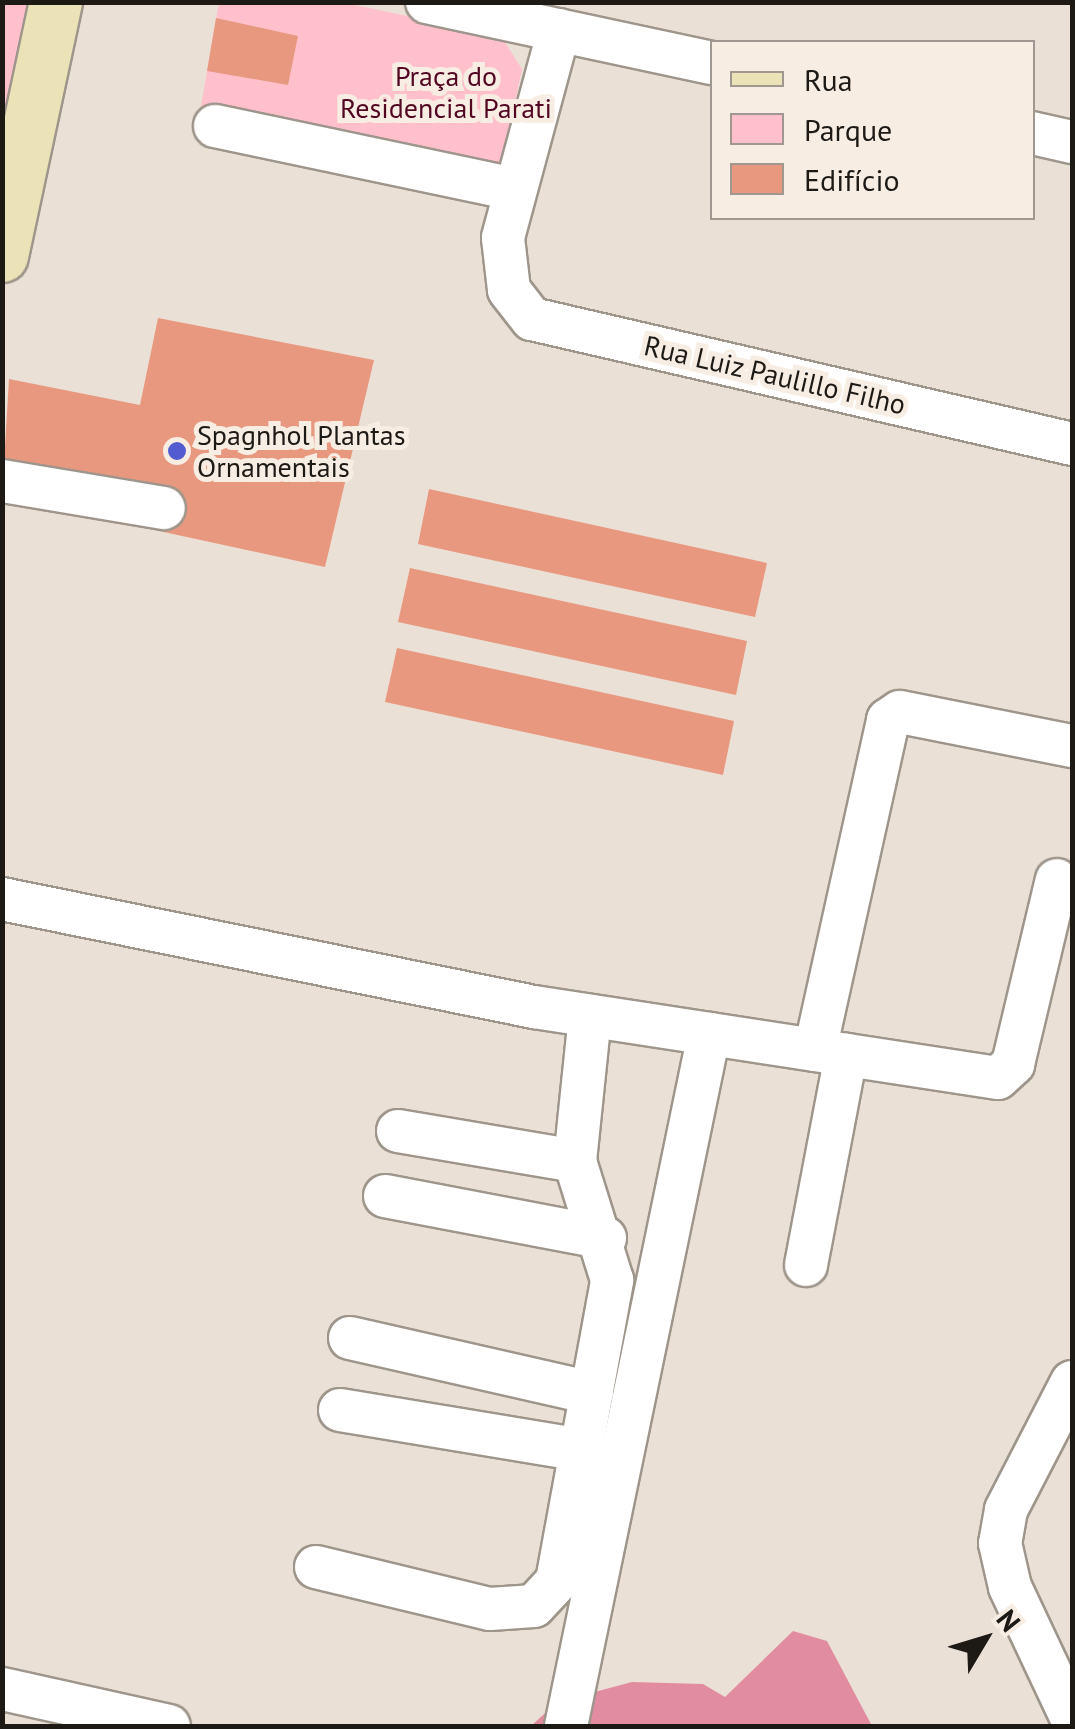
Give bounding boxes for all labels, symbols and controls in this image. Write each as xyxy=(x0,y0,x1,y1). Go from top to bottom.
legend xyxy=(710,40,1035,220)
park label: Praça do Residencial Parati xyxy=(340,59,552,125)
text: Rua xyxy=(804,60,853,99)
text: Parque xyxy=(804,110,892,149)
text: Edifício xyxy=(804,160,900,199)
street label: Rua Luiz Paulillo Filho xyxy=(641,328,909,422)
place label: Spagnhol Plantas Ornamentais xyxy=(197,418,405,484)
marker: Spagnhol Plantas Ornamentais xyxy=(166,440,188,462)
north arrow xyxy=(935,1589,1035,1689)
text: N xyxy=(989,1602,1029,1639)

